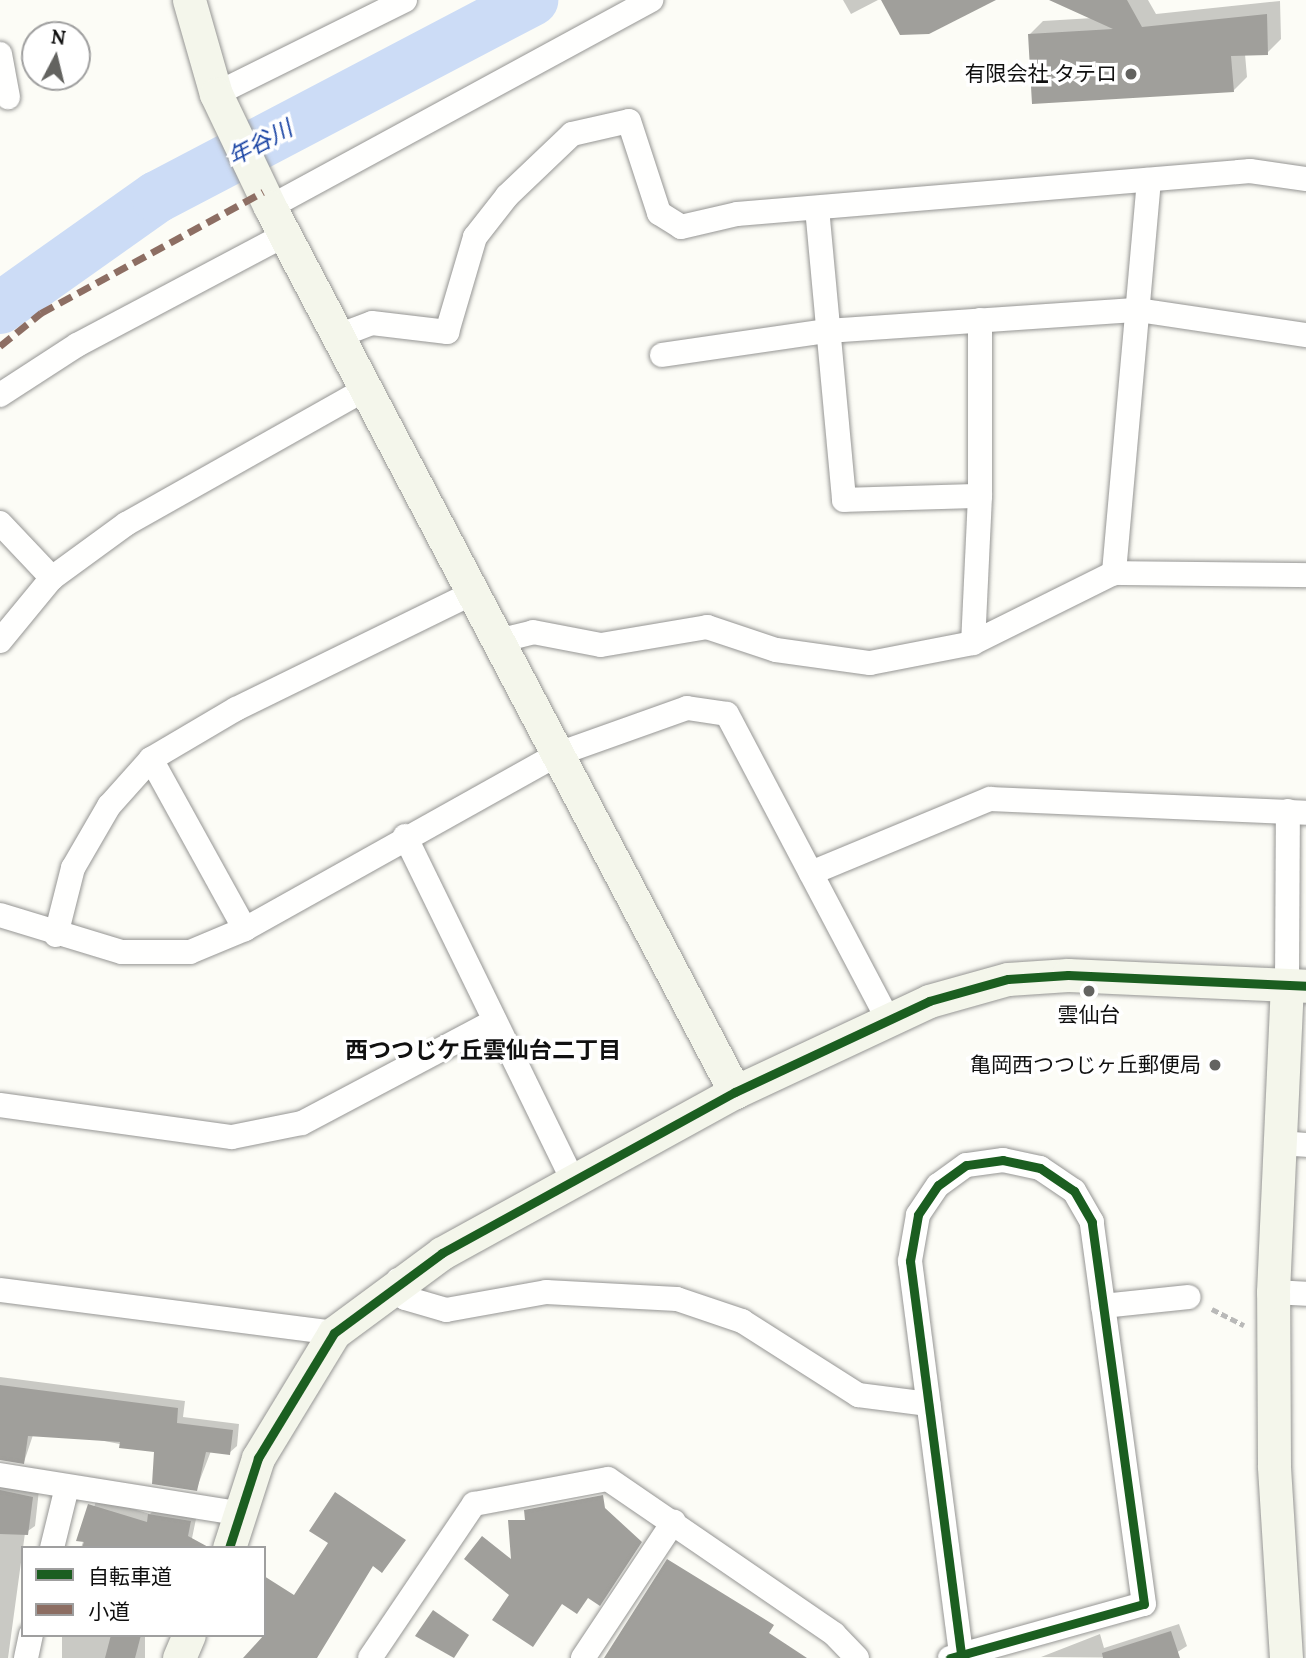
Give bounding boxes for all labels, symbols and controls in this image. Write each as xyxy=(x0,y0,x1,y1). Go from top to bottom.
north arrow xyxy=(21,21,91,91)
text: N xyxy=(50,24,67,50)
place label: 有限会社 タテロ xyxy=(964,61,1117,87)
marker: 有限会社 タテロ xyxy=(1123,66,1139,82)
water label: 年谷川 xyxy=(223,115,297,171)
marker: 雲仙台 xyxy=(1081,983,1097,999)
place label: 雲仙台 xyxy=(1058,1002,1120,1028)
district label: 西つつじケ丘雲仙台二丁目 xyxy=(345,1036,621,1064)
place label: 亀岡西つつじヶ丘郵便局 xyxy=(970,1052,1201,1078)
marker: 亀岡西つつじヶ丘郵便局 xyxy=(1207,1057,1223,1073)
legend xyxy=(21,1546,266,1637)
text: 自転車道 xyxy=(88,1563,172,1590)
text: 小道 xyxy=(88,1598,130,1625)

